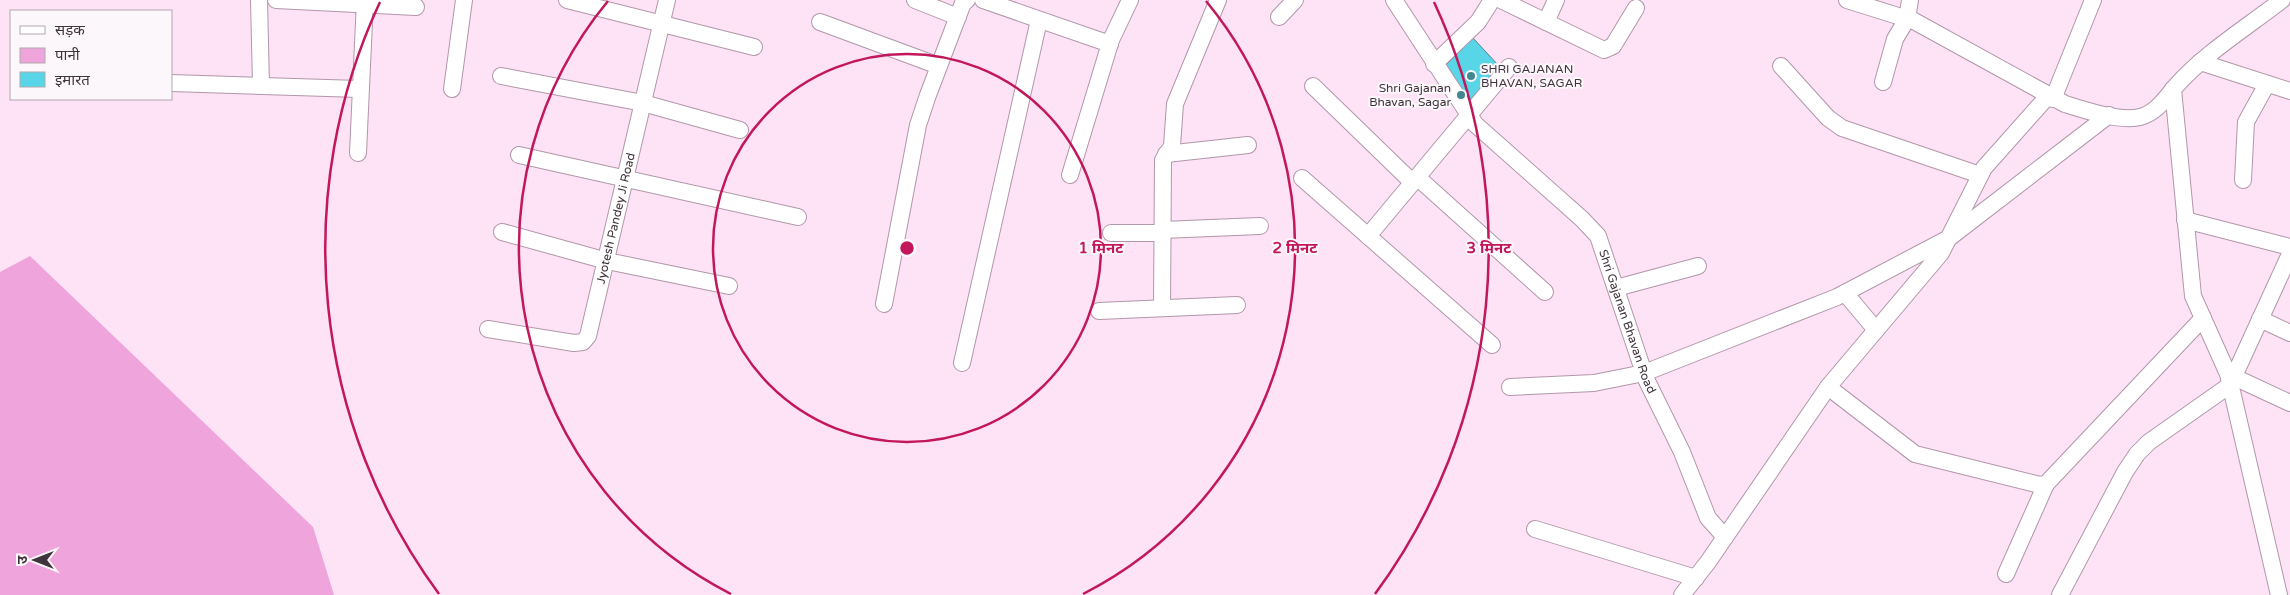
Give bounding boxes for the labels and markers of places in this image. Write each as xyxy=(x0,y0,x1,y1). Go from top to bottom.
place label: SHRI GAJANAN BHAVAN, SAGAR xyxy=(1481,62,1582,90)
marker: SHRI GAJANAN BHAVAN, SAGAR xyxy=(1465,70,1477,82)
place label: Shri Gajanan Bhavan, Sagar xyxy=(1369,81,1451,109)
marker: Shri Gajanan Bhavan, Sagar xyxy=(1455,89,1467,101)
centre of rings xyxy=(898,239,916,257)

